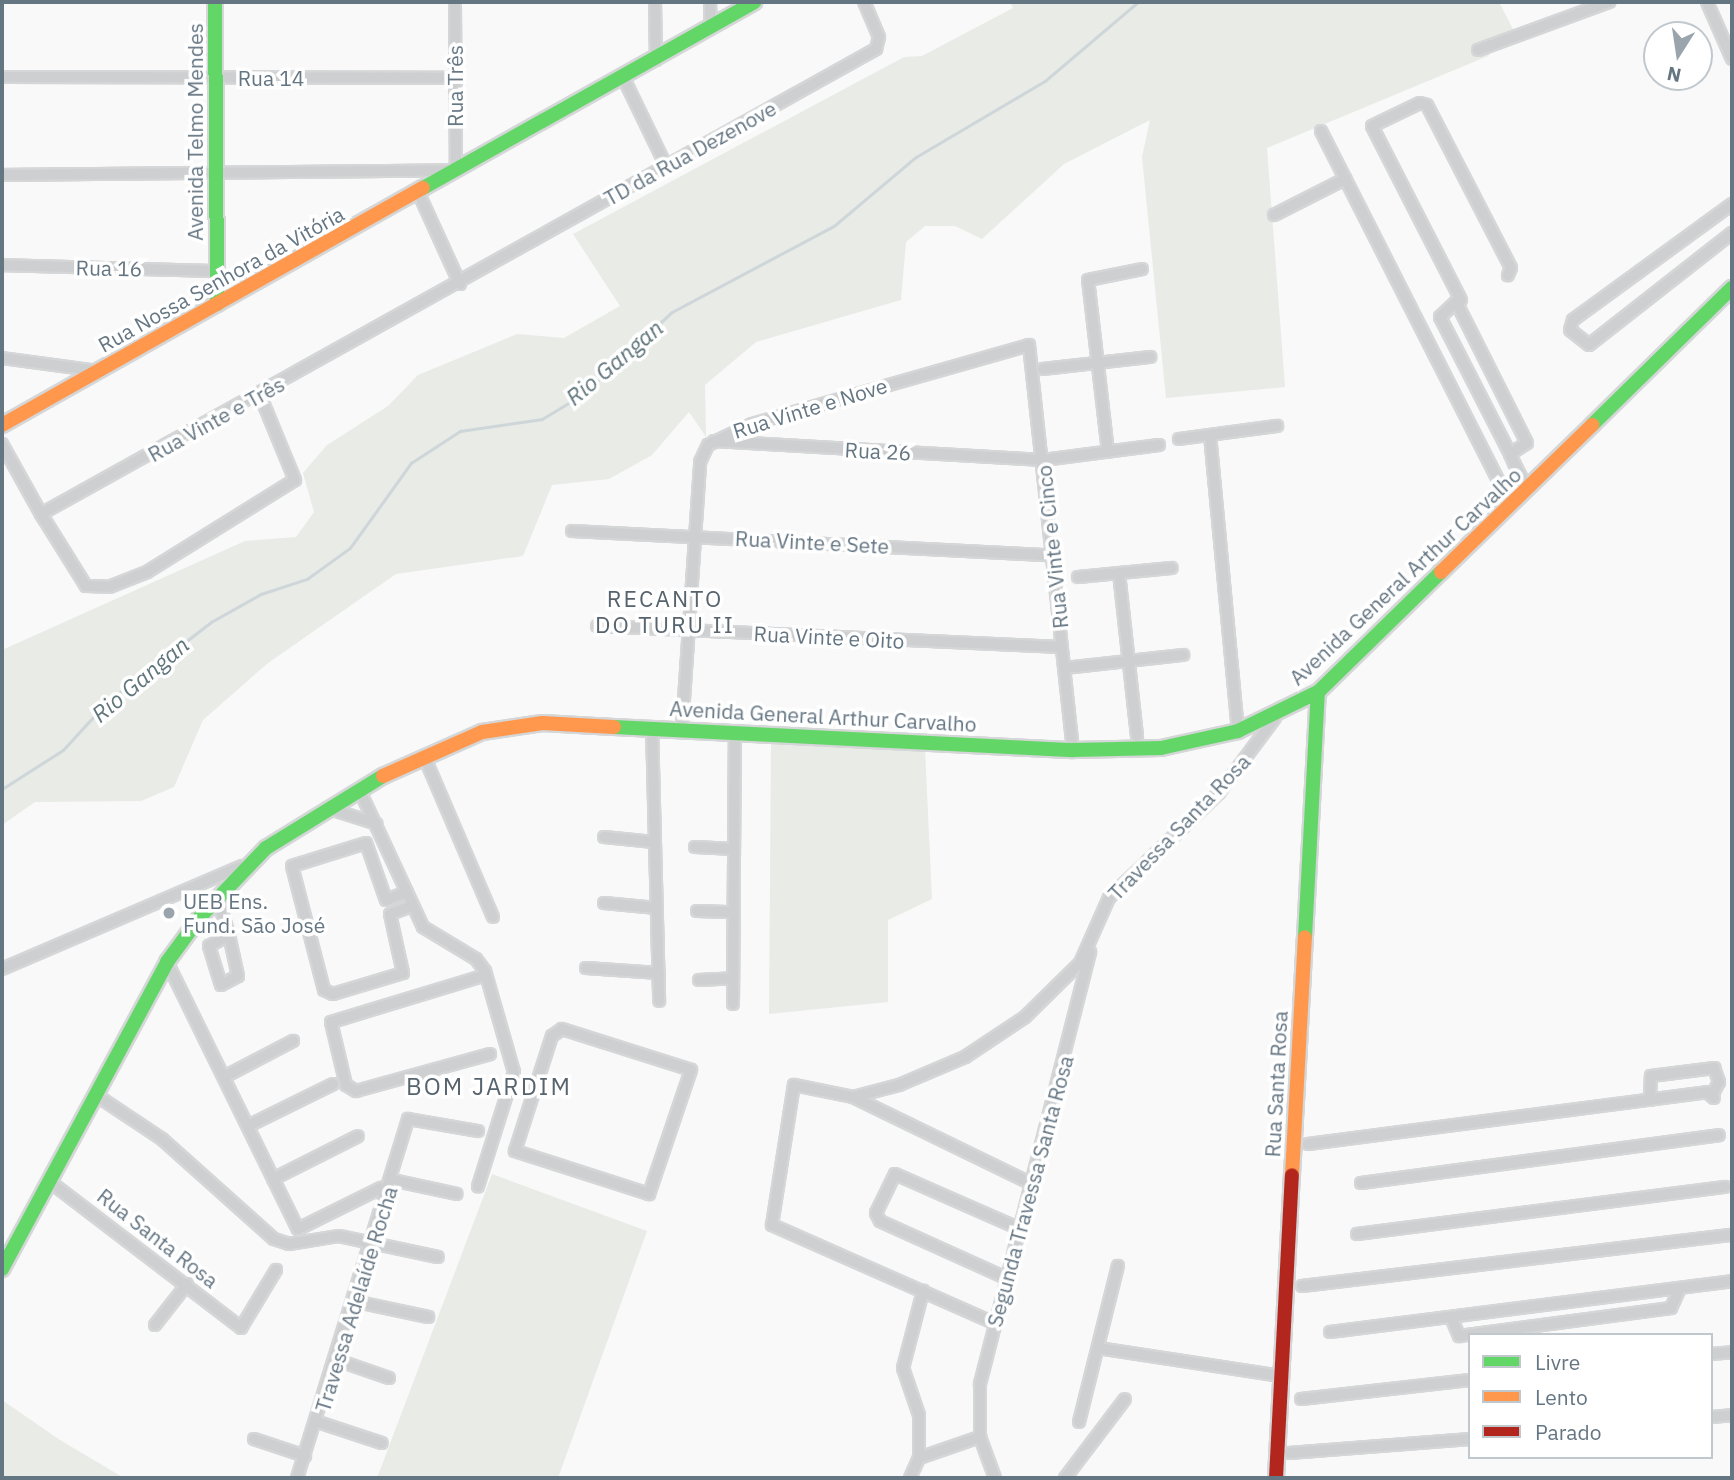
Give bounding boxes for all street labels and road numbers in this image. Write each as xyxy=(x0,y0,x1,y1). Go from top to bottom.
street label: Avenida Telmo Mendes xyxy=(182,23,208,241)
street label: Rua Três xyxy=(442,45,468,127)
street label: Rua 14 xyxy=(238,65,304,91)
street label: TD da Rua Dezenove xyxy=(600,95,780,211)
street label: Rua Nossa Senhora da Vitória xyxy=(94,201,348,357)
street label: Rua 16 xyxy=(75,255,143,281)
street label: Rua Vinte e Três xyxy=(143,371,289,467)
street label: Rua Vinte e Nove xyxy=(730,373,890,443)
street label: Rua 26 xyxy=(844,437,912,465)
street label: Avenida General Arthur Carvalho xyxy=(1284,462,1526,690)
street label: Rua Vinte e Cinco xyxy=(1031,464,1073,630)
street label: Rua Vinte e Sete xyxy=(734,525,890,559)
street label: Rua Vinte e Oito xyxy=(753,620,905,654)
street label: Avenida General Arthur Carvalho xyxy=(669,695,977,737)
street label: Travessa Santa Rosa xyxy=(1103,749,1255,905)
street label: Rua Santa Rosa xyxy=(1260,1010,1292,1158)
street label: Segunda Travessa Santa Rosa xyxy=(982,1052,1078,1330)
street label: Rua Santa Rosa xyxy=(92,1183,224,1293)
street label: Travessa Adelaíde Rocha xyxy=(310,1183,402,1415)

